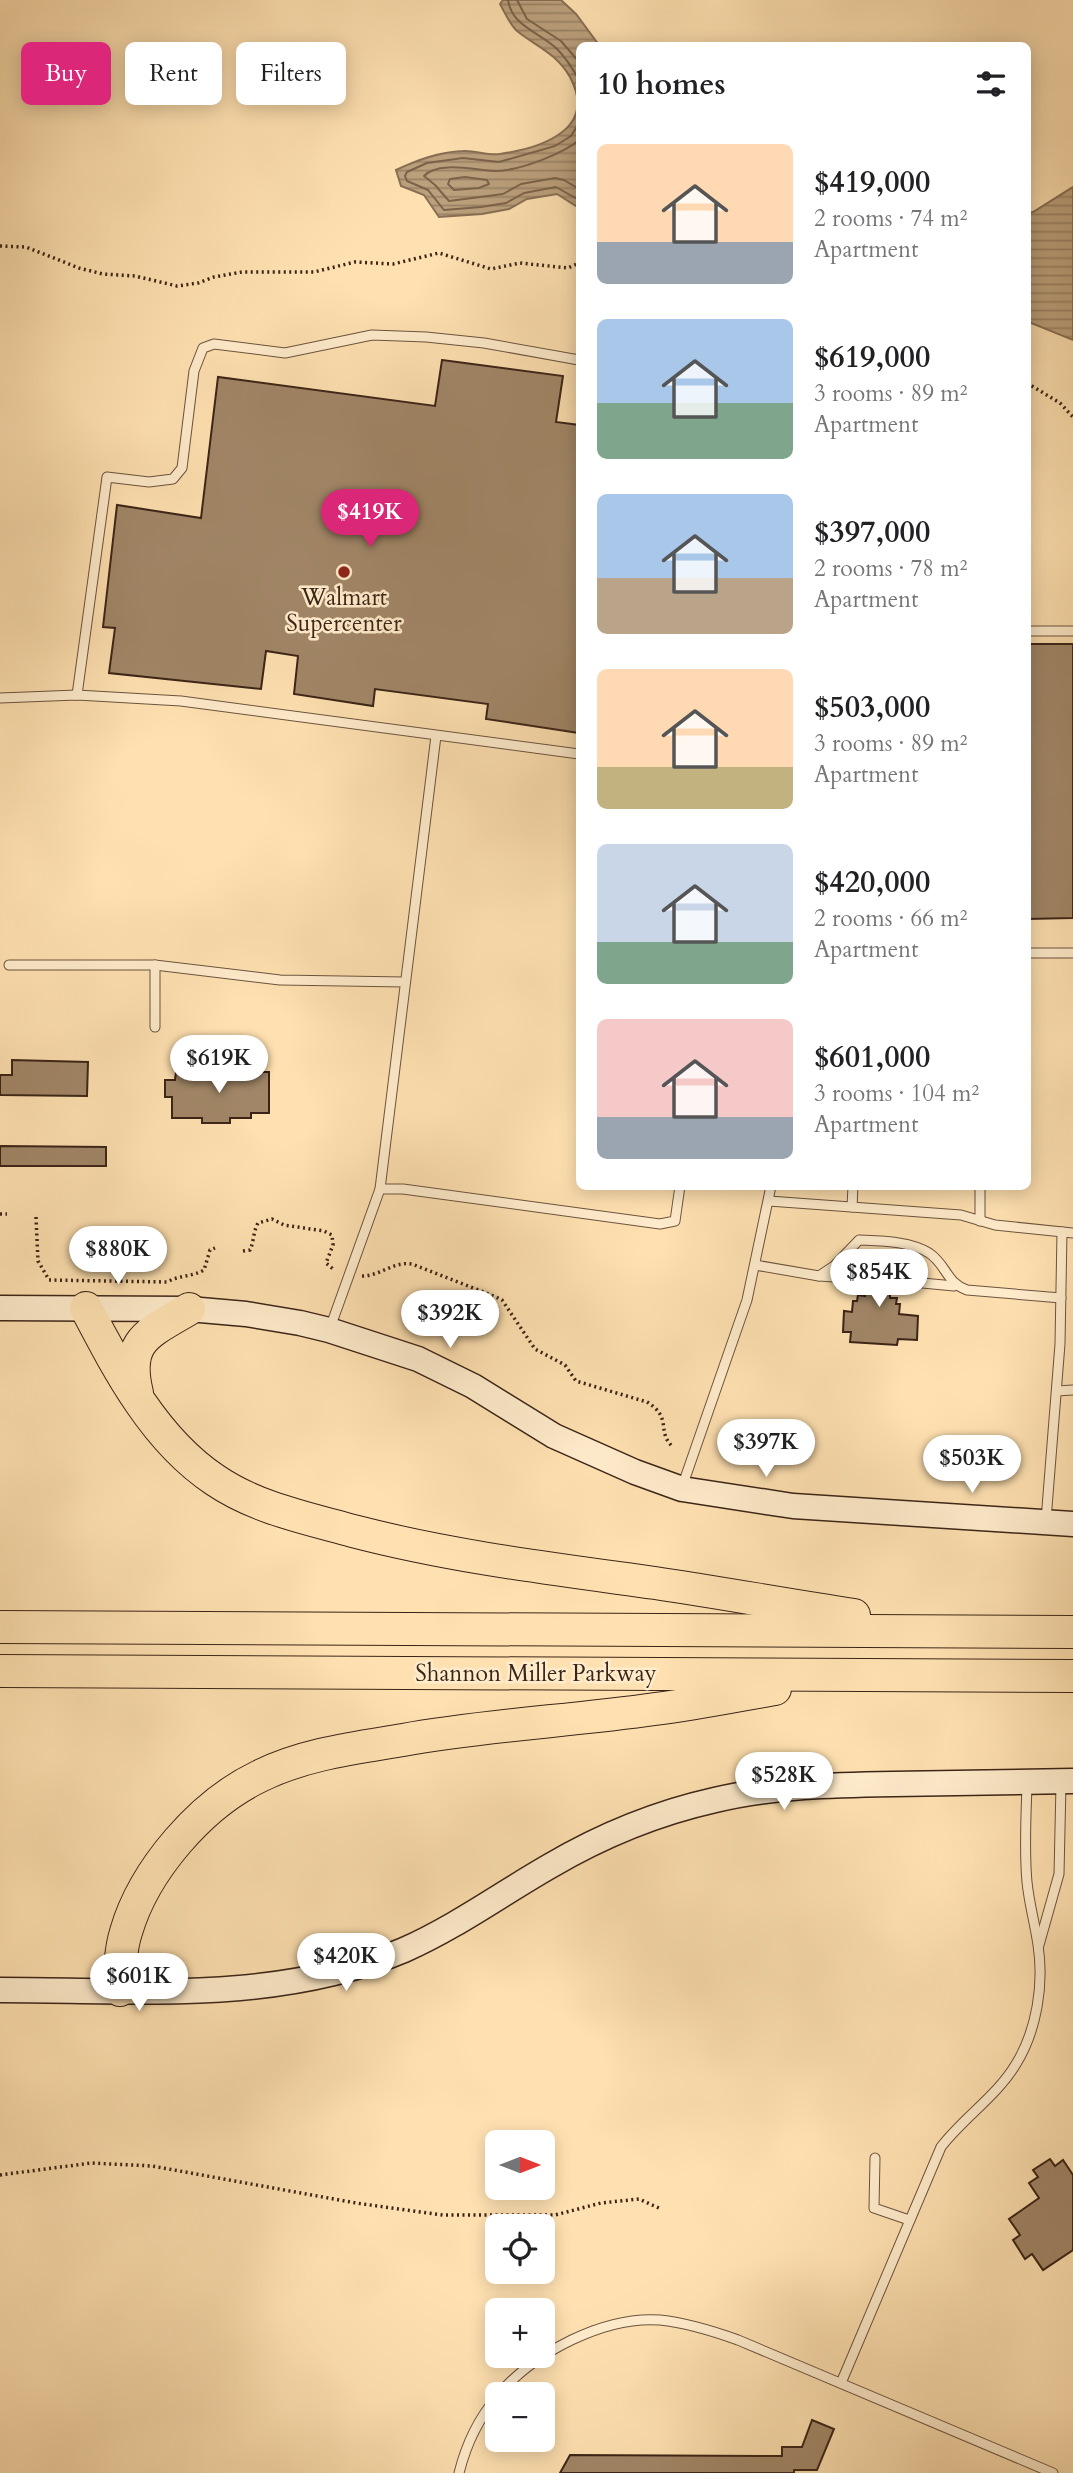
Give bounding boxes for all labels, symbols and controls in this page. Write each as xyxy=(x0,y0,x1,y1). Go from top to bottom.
chip: Buy xyxy=(21,42,111,105)
chip: Rent xyxy=(125,42,222,105)
chip: Filters xyxy=(236,42,346,105)
text: 10 homes xyxy=(597,64,726,105)
icon: filters xyxy=(972,65,1010,103)
text: $419,000 xyxy=(814,162,930,203)
icon: home xyxy=(653,172,737,256)
text: 2 rooms · 74 m² xyxy=(814,203,967,234)
text: Apartment xyxy=(814,234,918,265)
text: $619,000 xyxy=(814,337,930,378)
icon: home xyxy=(653,347,737,431)
text: 3 rooms · 89 m² xyxy=(814,378,967,409)
text: Apartment xyxy=(814,409,918,440)
pin: $419K xyxy=(321,490,419,549)
text: $419K xyxy=(337,496,403,527)
text: $397,000 xyxy=(814,512,930,553)
icon: home xyxy=(653,522,737,606)
text: 2 rooms · 78 m² xyxy=(814,553,967,584)
marker: Walmart Supercenter xyxy=(336,564,352,580)
place label: Walmart Supercenter xyxy=(286,582,402,639)
text: Apartment xyxy=(814,584,918,615)
text: $503,000 xyxy=(814,687,930,728)
icon: home xyxy=(653,697,737,781)
text: 3 rooms · 89 m² xyxy=(814,728,967,759)
text: Apartment xyxy=(814,759,918,790)
text: $420,000 xyxy=(814,862,930,903)
icon: home xyxy=(653,872,737,956)
text: 2 rooms · 66 m² xyxy=(814,903,967,934)
text: Apartment xyxy=(814,934,918,965)
pin: $619K xyxy=(170,1036,268,1095)
text: $601,000 xyxy=(814,1037,930,1078)
text: $619K xyxy=(186,1042,252,1073)
icon: home xyxy=(653,1047,737,1131)
text: 3 rooms · 104 m² xyxy=(814,1078,979,1109)
text: Apartment xyxy=(814,1109,918,1140)
pin: $880K xyxy=(69,1226,167,1286)
text: $880K xyxy=(85,1233,151,1264)
pin: $854K xyxy=(830,1250,928,1309)
text: $854K xyxy=(846,1256,912,1287)
pin: $392K xyxy=(401,1290,499,1350)
text: $392K xyxy=(417,1297,483,1328)
pin: $397K xyxy=(717,1420,815,1479)
text: $397K xyxy=(733,1426,799,1457)
pin: $503K xyxy=(923,1436,1021,1495)
text: $503K xyxy=(939,1442,1005,1473)
street label: Shannon Miller Parkway xyxy=(415,1658,657,1689)
pin: $528K xyxy=(735,1752,833,1812)
text: $528K xyxy=(751,1759,817,1790)
pin: $420K xyxy=(297,1934,395,1993)
text: $420K xyxy=(313,1940,379,1971)
pin: $601K xyxy=(90,1954,188,2013)
text: $601K xyxy=(106,1960,172,1991)
north arrow xyxy=(485,2130,555,2200)
map controls xyxy=(485,2130,555,2452)
button: locate xyxy=(485,2214,555,2284)
button: + xyxy=(485,2298,555,2368)
button: − xyxy=(485,2382,555,2452)

